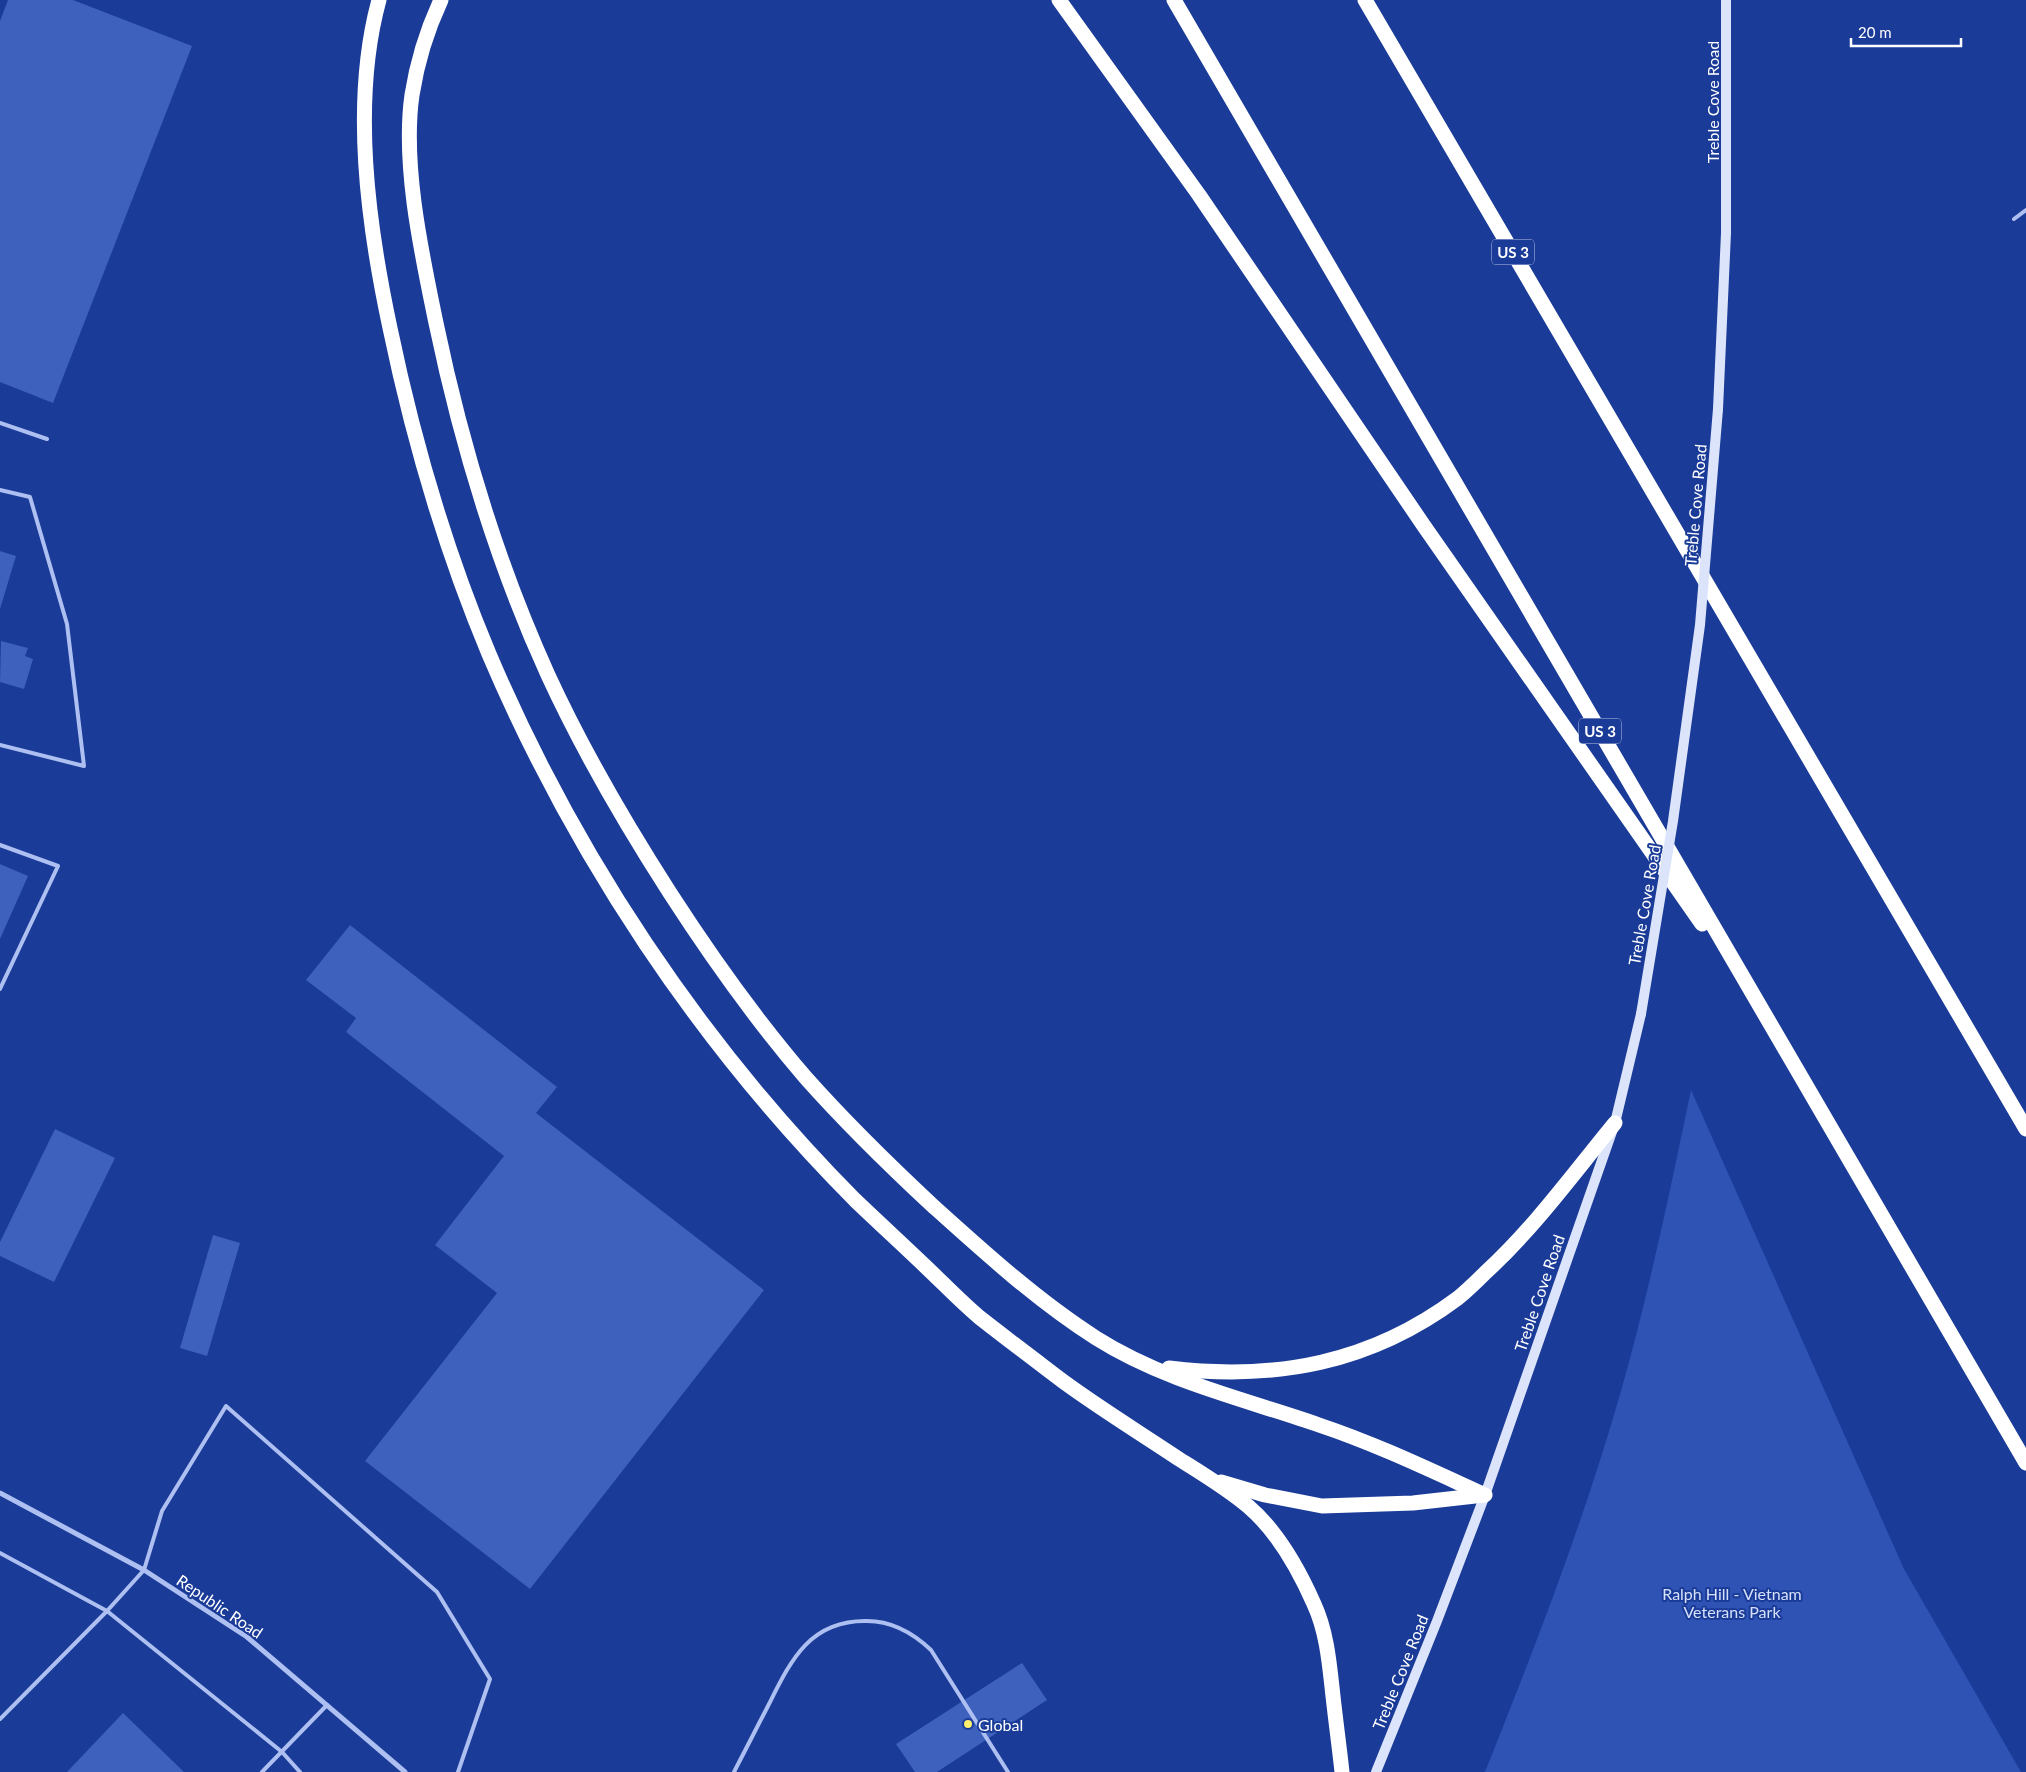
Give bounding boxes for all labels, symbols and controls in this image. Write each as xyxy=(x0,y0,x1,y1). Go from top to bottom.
scale bar xyxy=(1851,15,1961,47)
text: 20 m xyxy=(1858,23,1892,41)
street label: Treble Cove Road xyxy=(1703,41,1722,163)
road number: US 3 xyxy=(1492,240,1534,264)
street label: Treble Cove Road xyxy=(1680,443,1710,567)
road number: US 3 xyxy=(1579,718,1621,744)
street label: Treble Cove Road xyxy=(1624,843,1664,967)
street label: Treble Cove Road xyxy=(1510,1232,1568,1354)
street label: Republic Road xyxy=(173,1570,267,1642)
park label: Ralph Hill - Vietnam Veterans Park xyxy=(1662,1584,1802,1621)
street label: Treble Cove Road xyxy=(1368,1612,1432,1732)
place label: Global xyxy=(978,1715,1023,1734)
marker: Global xyxy=(962,1718,974,1730)

